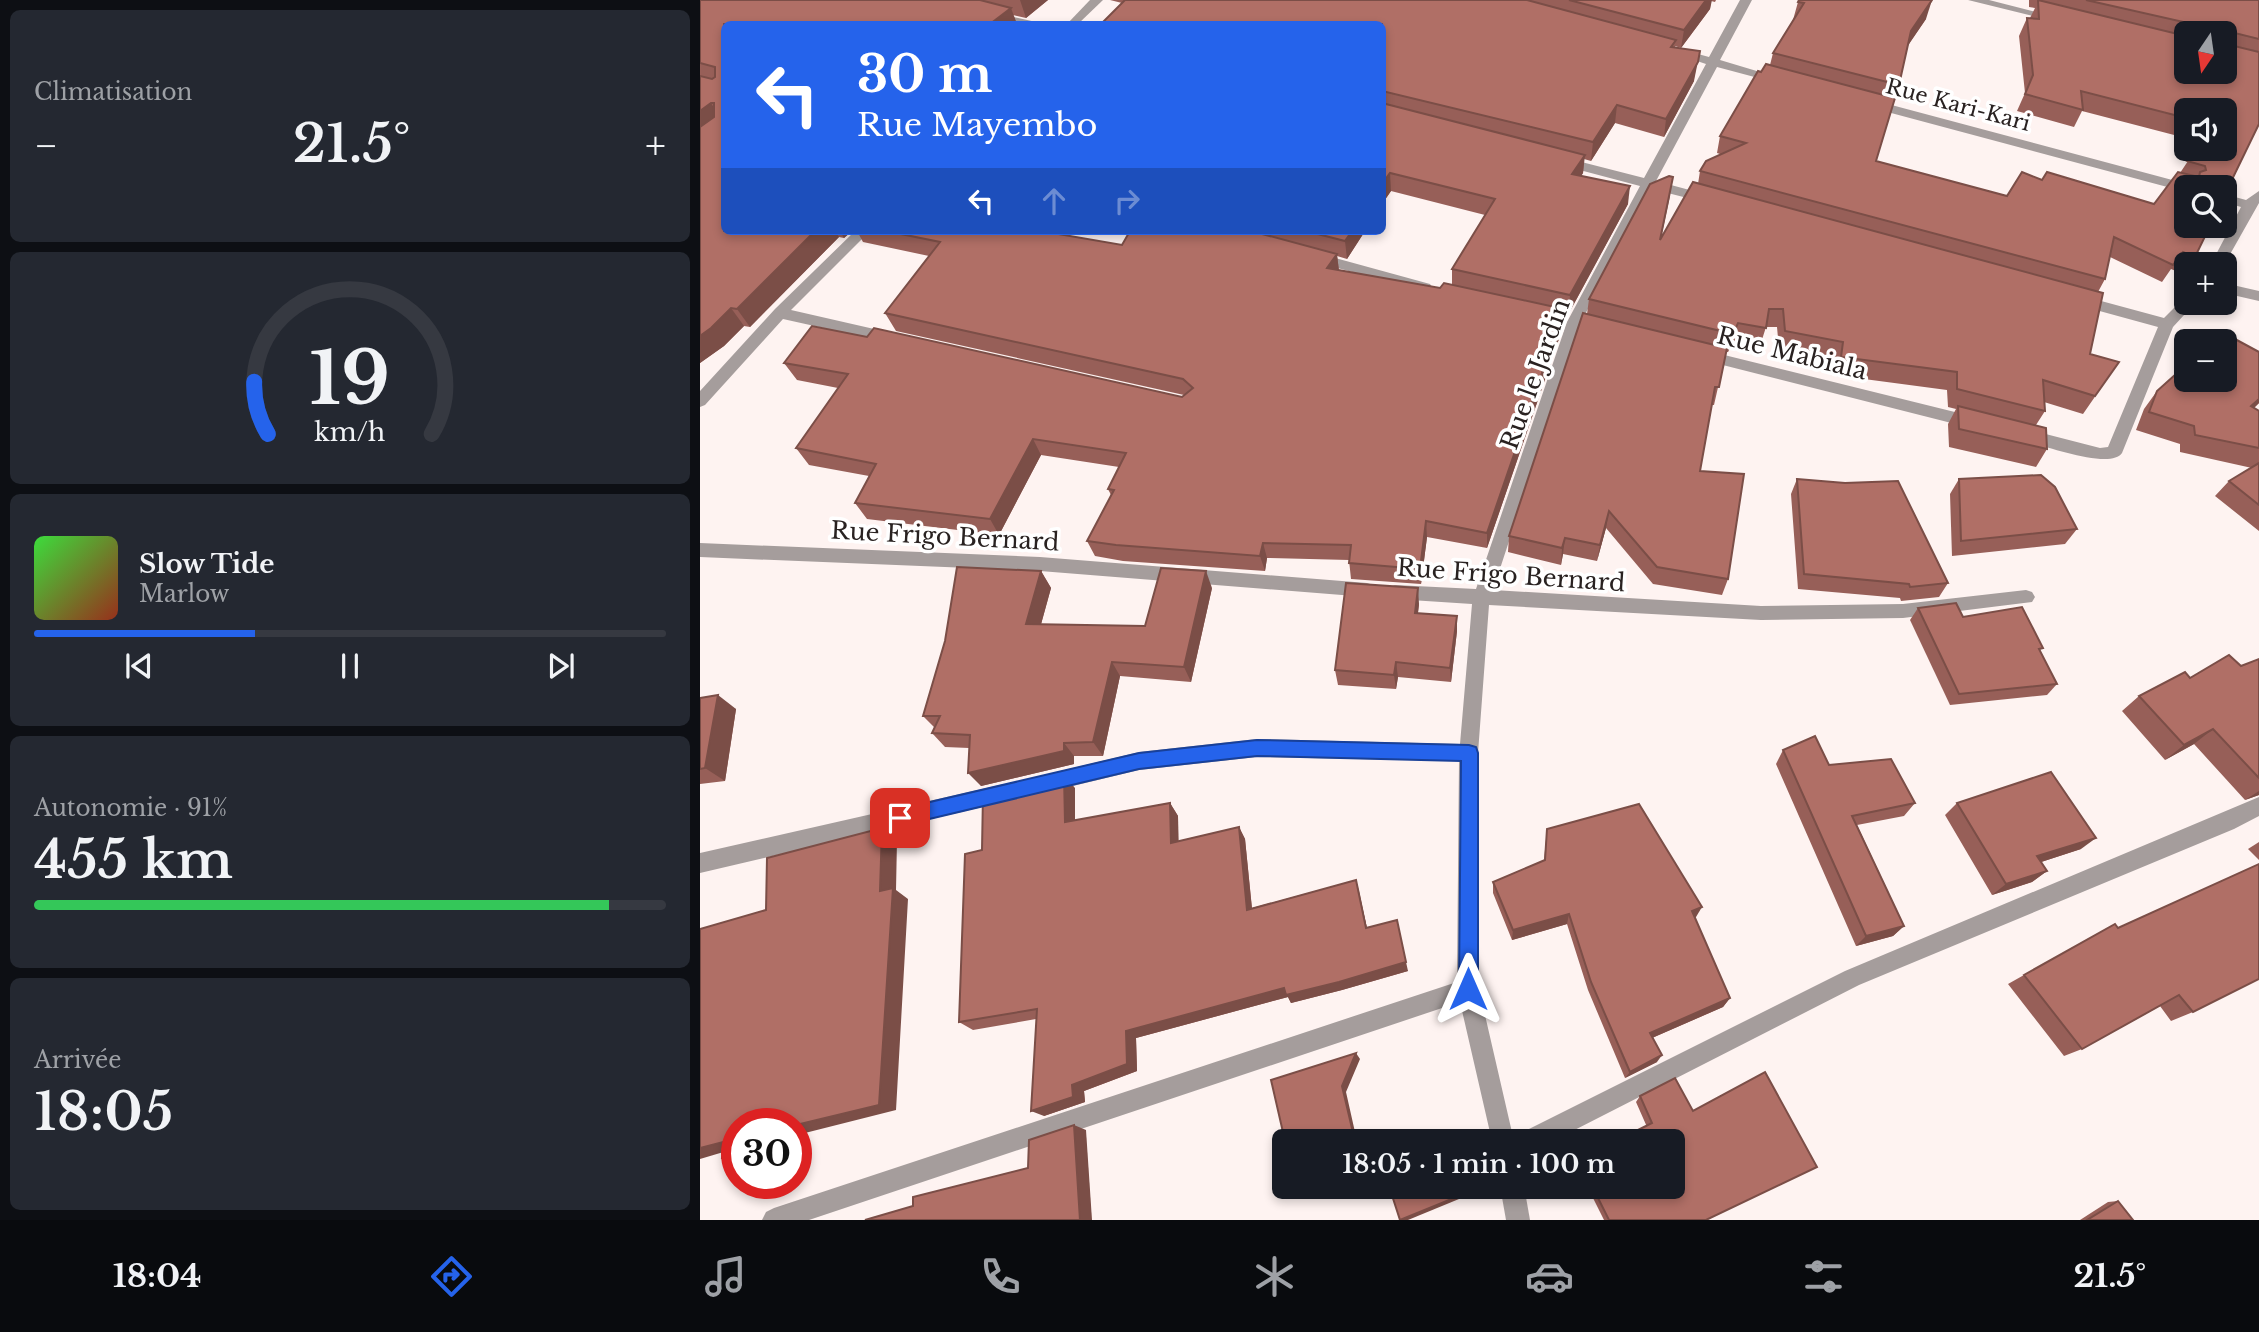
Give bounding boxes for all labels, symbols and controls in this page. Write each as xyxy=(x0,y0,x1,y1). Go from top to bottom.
north arrow xyxy=(2174,21,2236,84)
map controls xyxy=(2174,21,2237,392)
text: 30 m xyxy=(857,44,992,105)
icon: left xyxy=(742,49,833,140)
street label: Rue Kari-Kari xyxy=(1883,73,2033,137)
text: Climatisation xyxy=(34,78,192,106)
button: sound xyxy=(2174,98,2237,161)
text: Rue Mayembo xyxy=(857,105,1097,145)
text: 21.5° xyxy=(293,112,410,176)
text: − xyxy=(34,122,58,169)
text: + xyxy=(645,122,666,169)
button: search xyxy=(2174,175,2237,238)
icon: left xyxy=(962,182,1000,220)
icon: ahead xyxy=(1035,182,1073,220)
icon: right xyxy=(1108,182,1146,220)
button: + xyxy=(2174,252,2237,315)
street label: Rue le Jardin xyxy=(1494,295,1576,453)
street label: Rue Mabiala xyxy=(1714,320,1871,386)
button: − xyxy=(2174,329,2237,392)
text: 19 xyxy=(310,333,390,424)
text: km/h xyxy=(315,417,385,448)
street label: Rue Frigo Bernard xyxy=(830,516,1060,556)
text: Slow Tide xyxy=(139,548,275,580)
street label: Rue Frigo Bernard xyxy=(1396,553,1626,597)
text: Marlow xyxy=(139,580,229,608)
icon: previous xyxy=(120,647,158,685)
icon: pause xyxy=(331,647,369,685)
icon: next xyxy=(542,647,580,685)
pin xyxy=(870,788,930,848)
text: Autonomie · 91% xyxy=(34,794,227,822)
icon: arrive xyxy=(881,799,919,837)
text: 455 km xyxy=(34,828,233,892)
position arrow xyxy=(1431,952,1505,1026)
text: Arrivée xyxy=(34,1046,121,1074)
text: 18:05 xyxy=(34,1080,173,1144)
speed limit sign: 30 xyxy=(721,1108,812,1199)
text: 18:05 · 1 min · 100 m xyxy=(1342,1148,1615,1180)
icon: directions xyxy=(427,1252,476,1301)
icon: music xyxy=(701,1252,750,1301)
icon: phone xyxy=(976,1252,1025,1301)
icon: climate xyxy=(1250,1252,1299,1301)
icon: car xyxy=(1525,1252,1574,1301)
icon: filters xyxy=(1799,1252,1848,1301)
text: 18:04 xyxy=(113,1256,201,1296)
text: 21.5° xyxy=(2073,1256,2146,1296)

